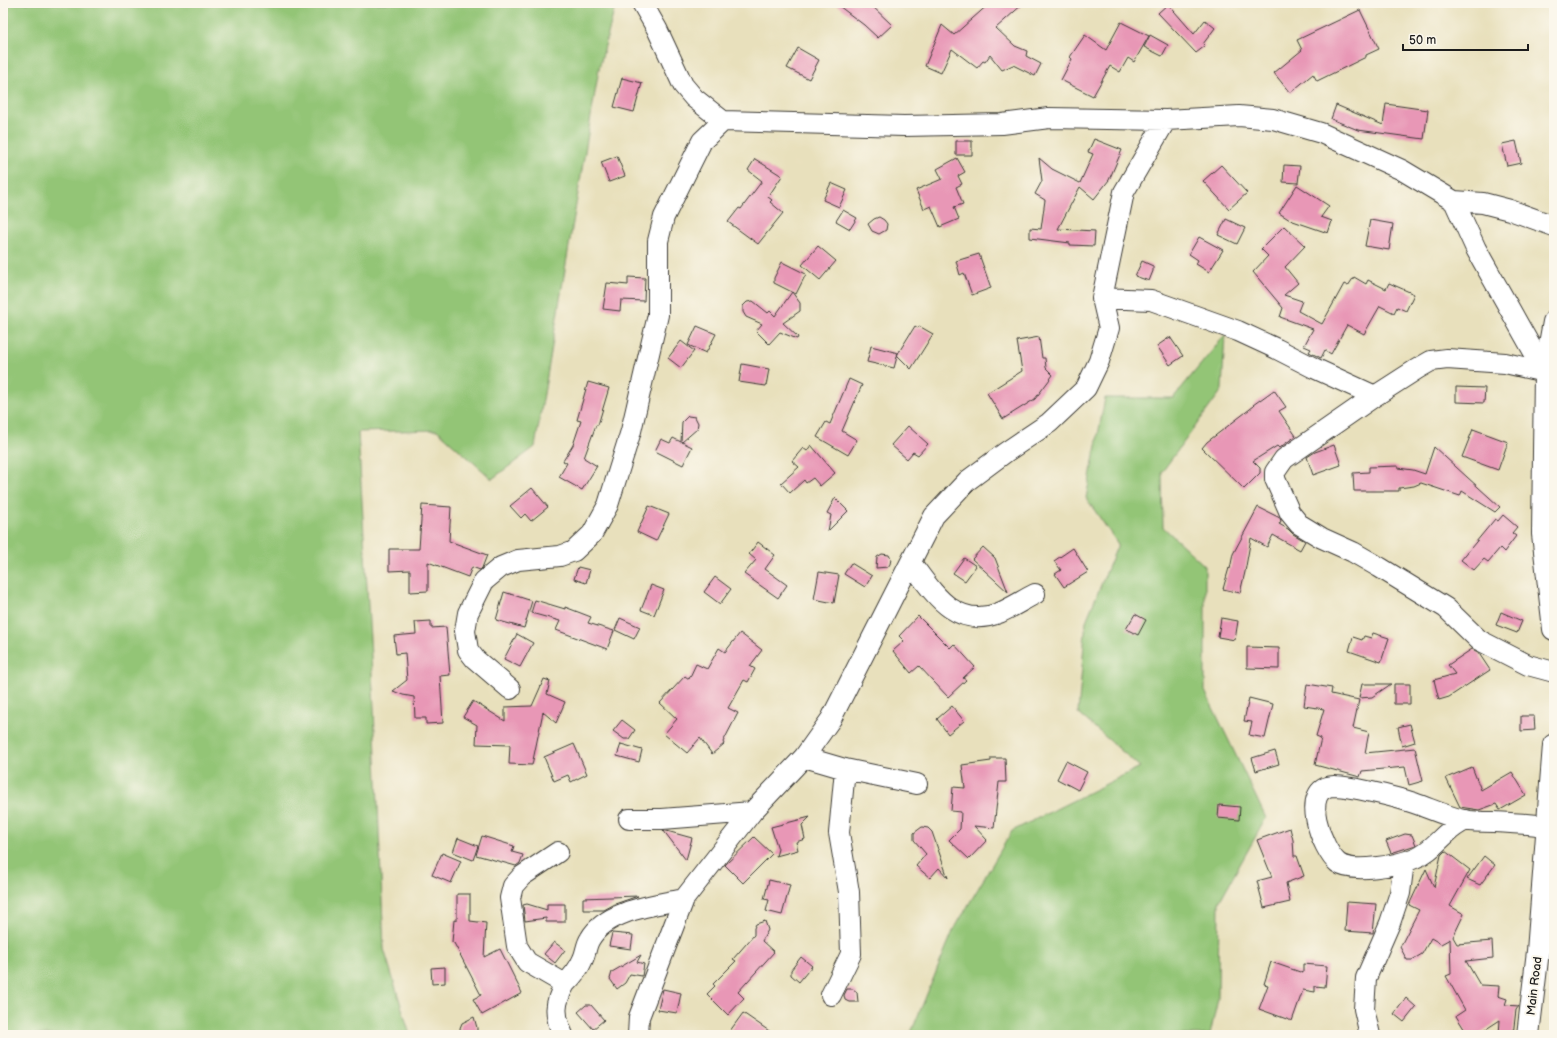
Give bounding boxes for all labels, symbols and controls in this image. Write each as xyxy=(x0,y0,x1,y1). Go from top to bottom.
scale bar xyxy=(1403,26,1528,52)
text: 50 m xyxy=(1409,33,1436,48)
street label: Main Road xyxy=(1523,956,1546,1016)

